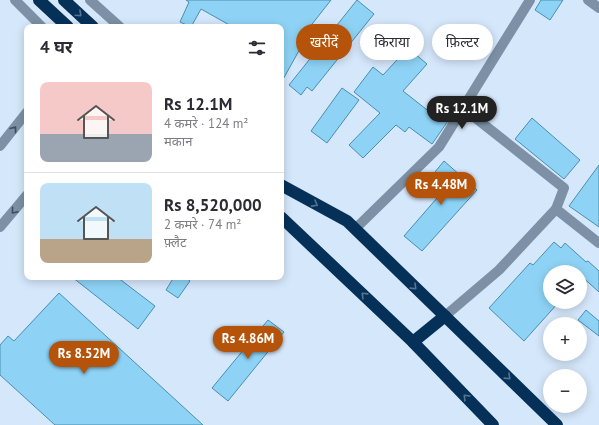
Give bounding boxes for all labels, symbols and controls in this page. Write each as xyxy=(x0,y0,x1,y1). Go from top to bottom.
one-way arrow xyxy=(74,9,82,16)
chip: खरीदें xyxy=(296,24,352,60)
chip: किराया xyxy=(360,24,424,60)
chip: फ़िल्टर xyxy=(432,24,493,60)
text: 4 घर xyxy=(40,36,72,58)
icon: filters xyxy=(246,37,268,59)
text: Rs 12.1M xyxy=(164,93,232,115)
pin: Rs 12.1M xyxy=(421,96,503,130)
icon: home xyxy=(72,98,120,146)
text: Rs 12.1M xyxy=(436,100,488,117)
text: 4 कमरे · 124 m² xyxy=(164,115,248,132)
one-way arrow xyxy=(9,127,16,134)
text: मकान xyxy=(164,133,192,150)
pin: Rs 4.48M xyxy=(400,172,482,206)
text: Rs 4.48M xyxy=(415,176,467,193)
text: Rs 8,520,000 xyxy=(164,194,262,216)
icon: home xyxy=(72,199,120,247)
one-way arrow xyxy=(311,199,318,206)
one-way arrow xyxy=(11,206,18,214)
text: 2 कमरे · 74 m² xyxy=(164,216,241,233)
text: फ़्लैट xyxy=(164,234,187,251)
map controls xyxy=(543,265,587,413)
button: layers xyxy=(543,265,587,309)
one-way arrow xyxy=(409,282,417,289)
one-way arrow xyxy=(361,292,369,300)
button: + xyxy=(543,317,587,361)
pin: Rs 4.86M xyxy=(207,326,289,360)
text: Rs 4.86M xyxy=(222,330,274,347)
pin: Rs 8.52M xyxy=(43,341,125,375)
text: Rs 8.52M xyxy=(58,345,110,362)
button: − xyxy=(543,369,587,413)
one-way arrow xyxy=(503,372,511,380)
one-way arrow xyxy=(463,394,471,402)

